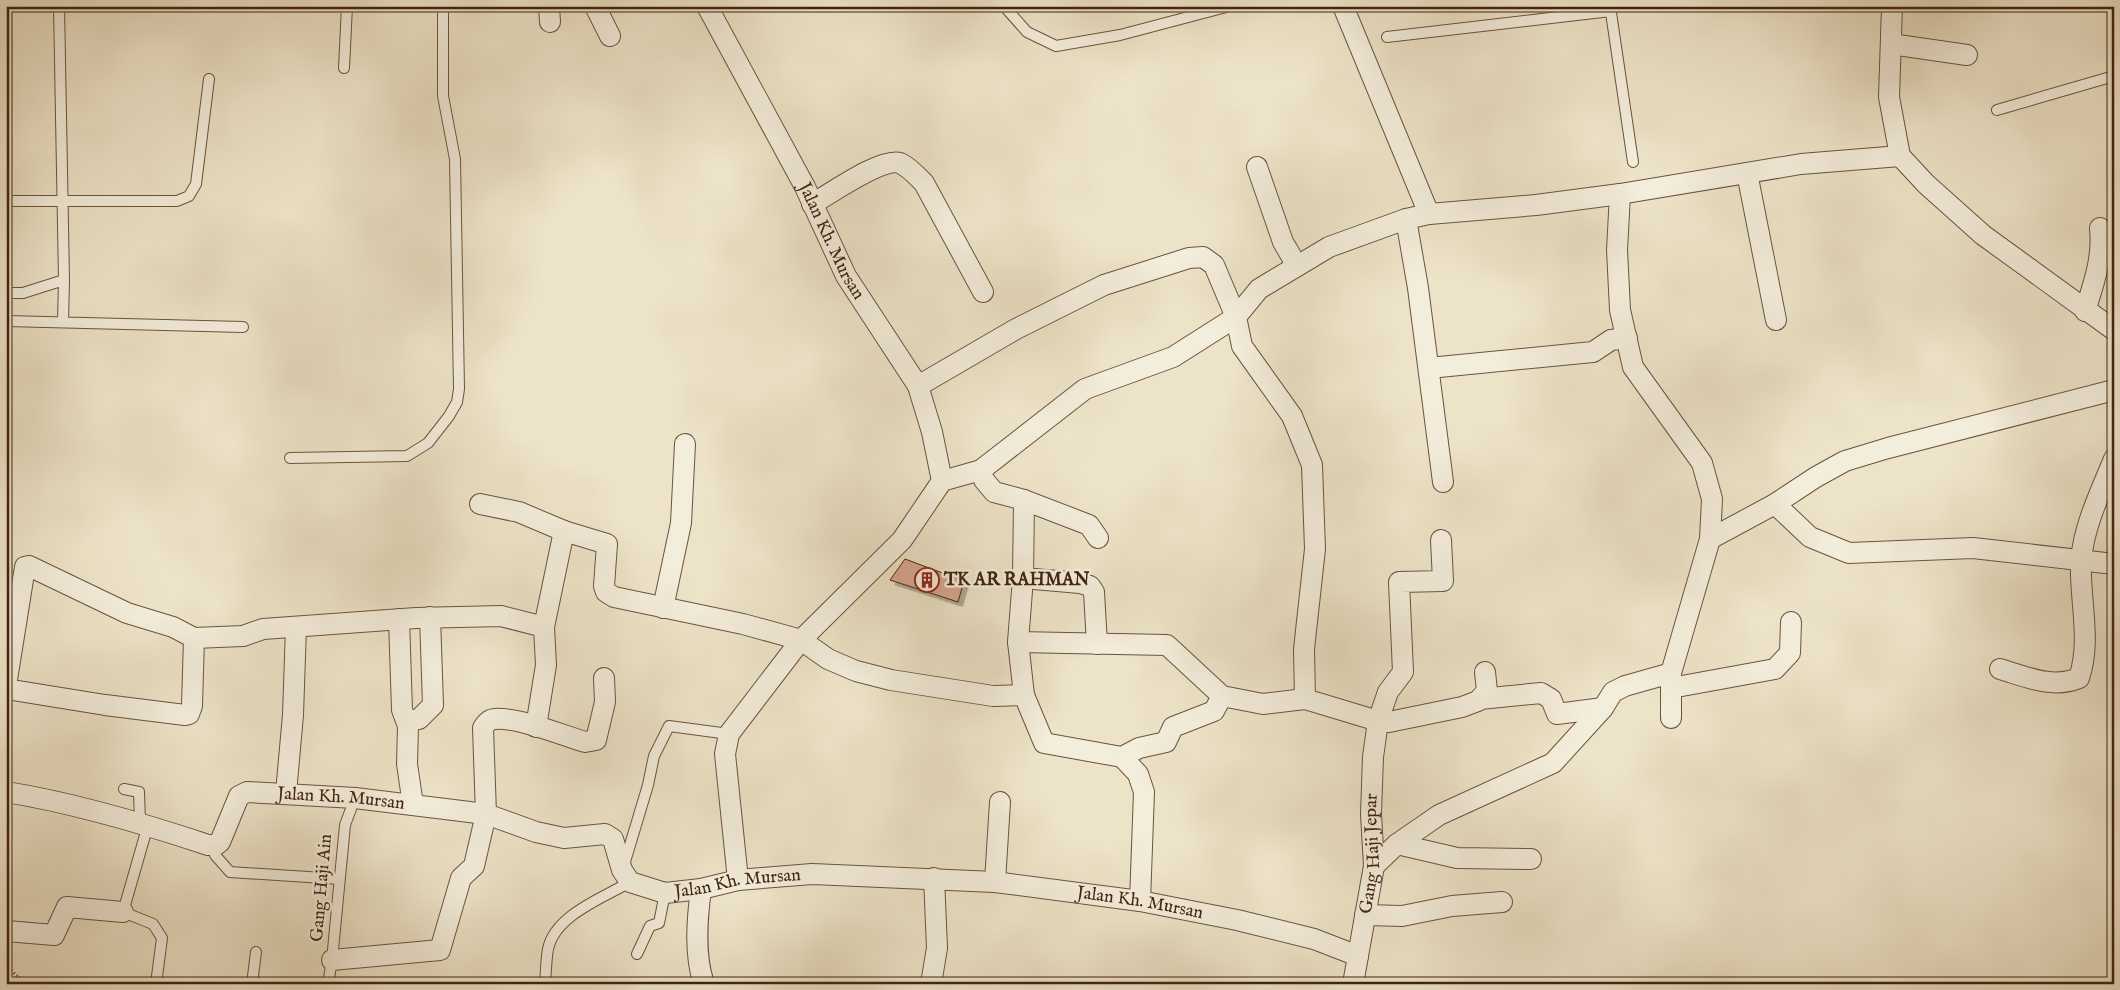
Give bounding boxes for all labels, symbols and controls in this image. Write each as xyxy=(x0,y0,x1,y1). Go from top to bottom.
street label: Jalan Kh. Mursan xyxy=(792,177,870,304)
building icon: TK AR RAHMAN xyxy=(914,567,940,593)
place label: TK AR RAHMAN xyxy=(943,569,1090,592)
street label: Jalan Kh. Mursan xyxy=(275,782,406,816)
street label: Gang Haji Jepar xyxy=(1354,793,1386,916)
street label: Gang Haji Ain xyxy=(306,833,338,943)
street label: Jalan Kh. Mursan xyxy=(671,863,802,904)
street label: Jalan Kh. Mursan xyxy=(1074,881,1206,925)

